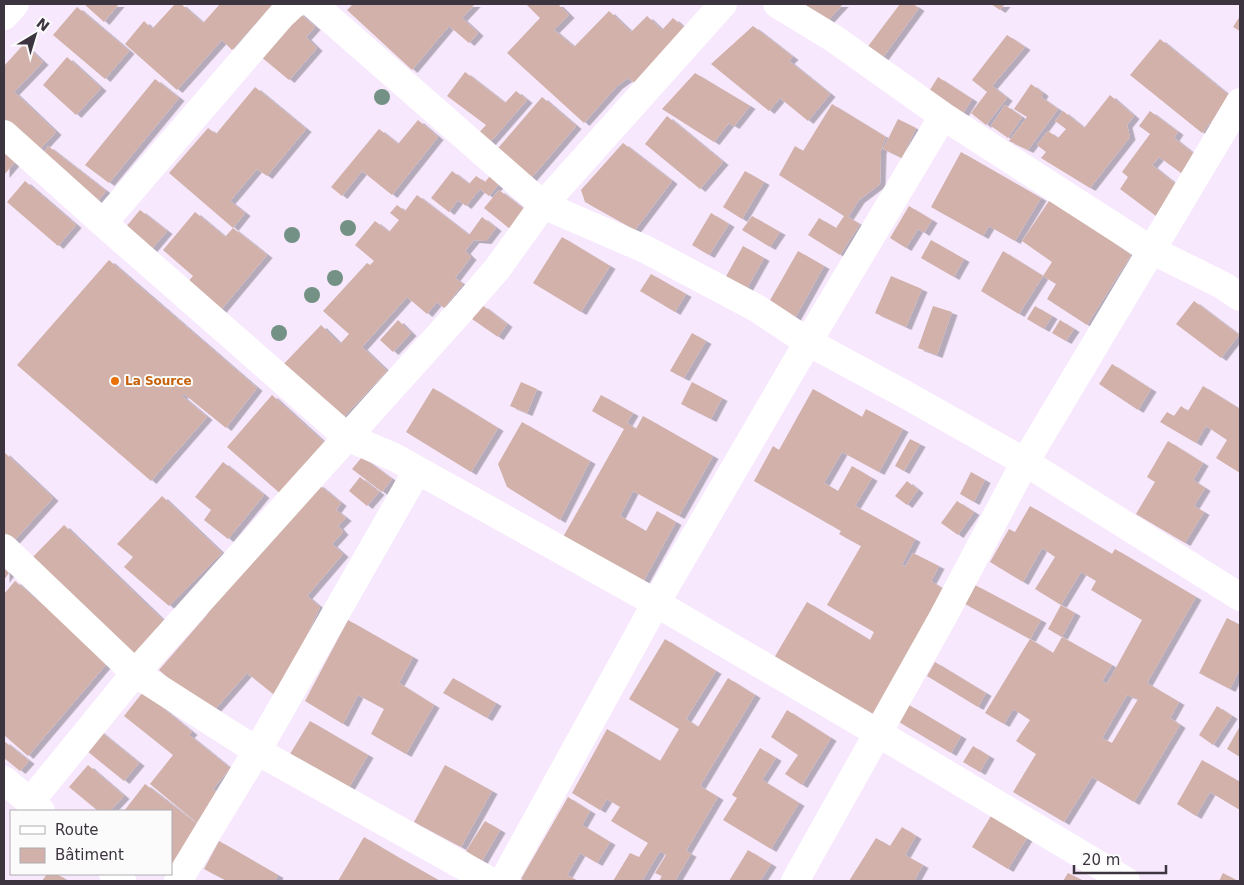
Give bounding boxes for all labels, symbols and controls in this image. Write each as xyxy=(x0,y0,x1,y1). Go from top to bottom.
north arrow xyxy=(10,10,60,60)
text: N xyxy=(33,15,53,35)
place label: La Source xyxy=(125,374,192,388)
marker: La Source xyxy=(109,375,121,387)
legend xyxy=(10,810,172,875)
text: Route xyxy=(55,821,99,839)
scale bar xyxy=(1074,842,1166,874)
text: Bâtiment xyxy=(55,846,124,864)
text: 20 m xyxy=(1082,851,1120,869)

